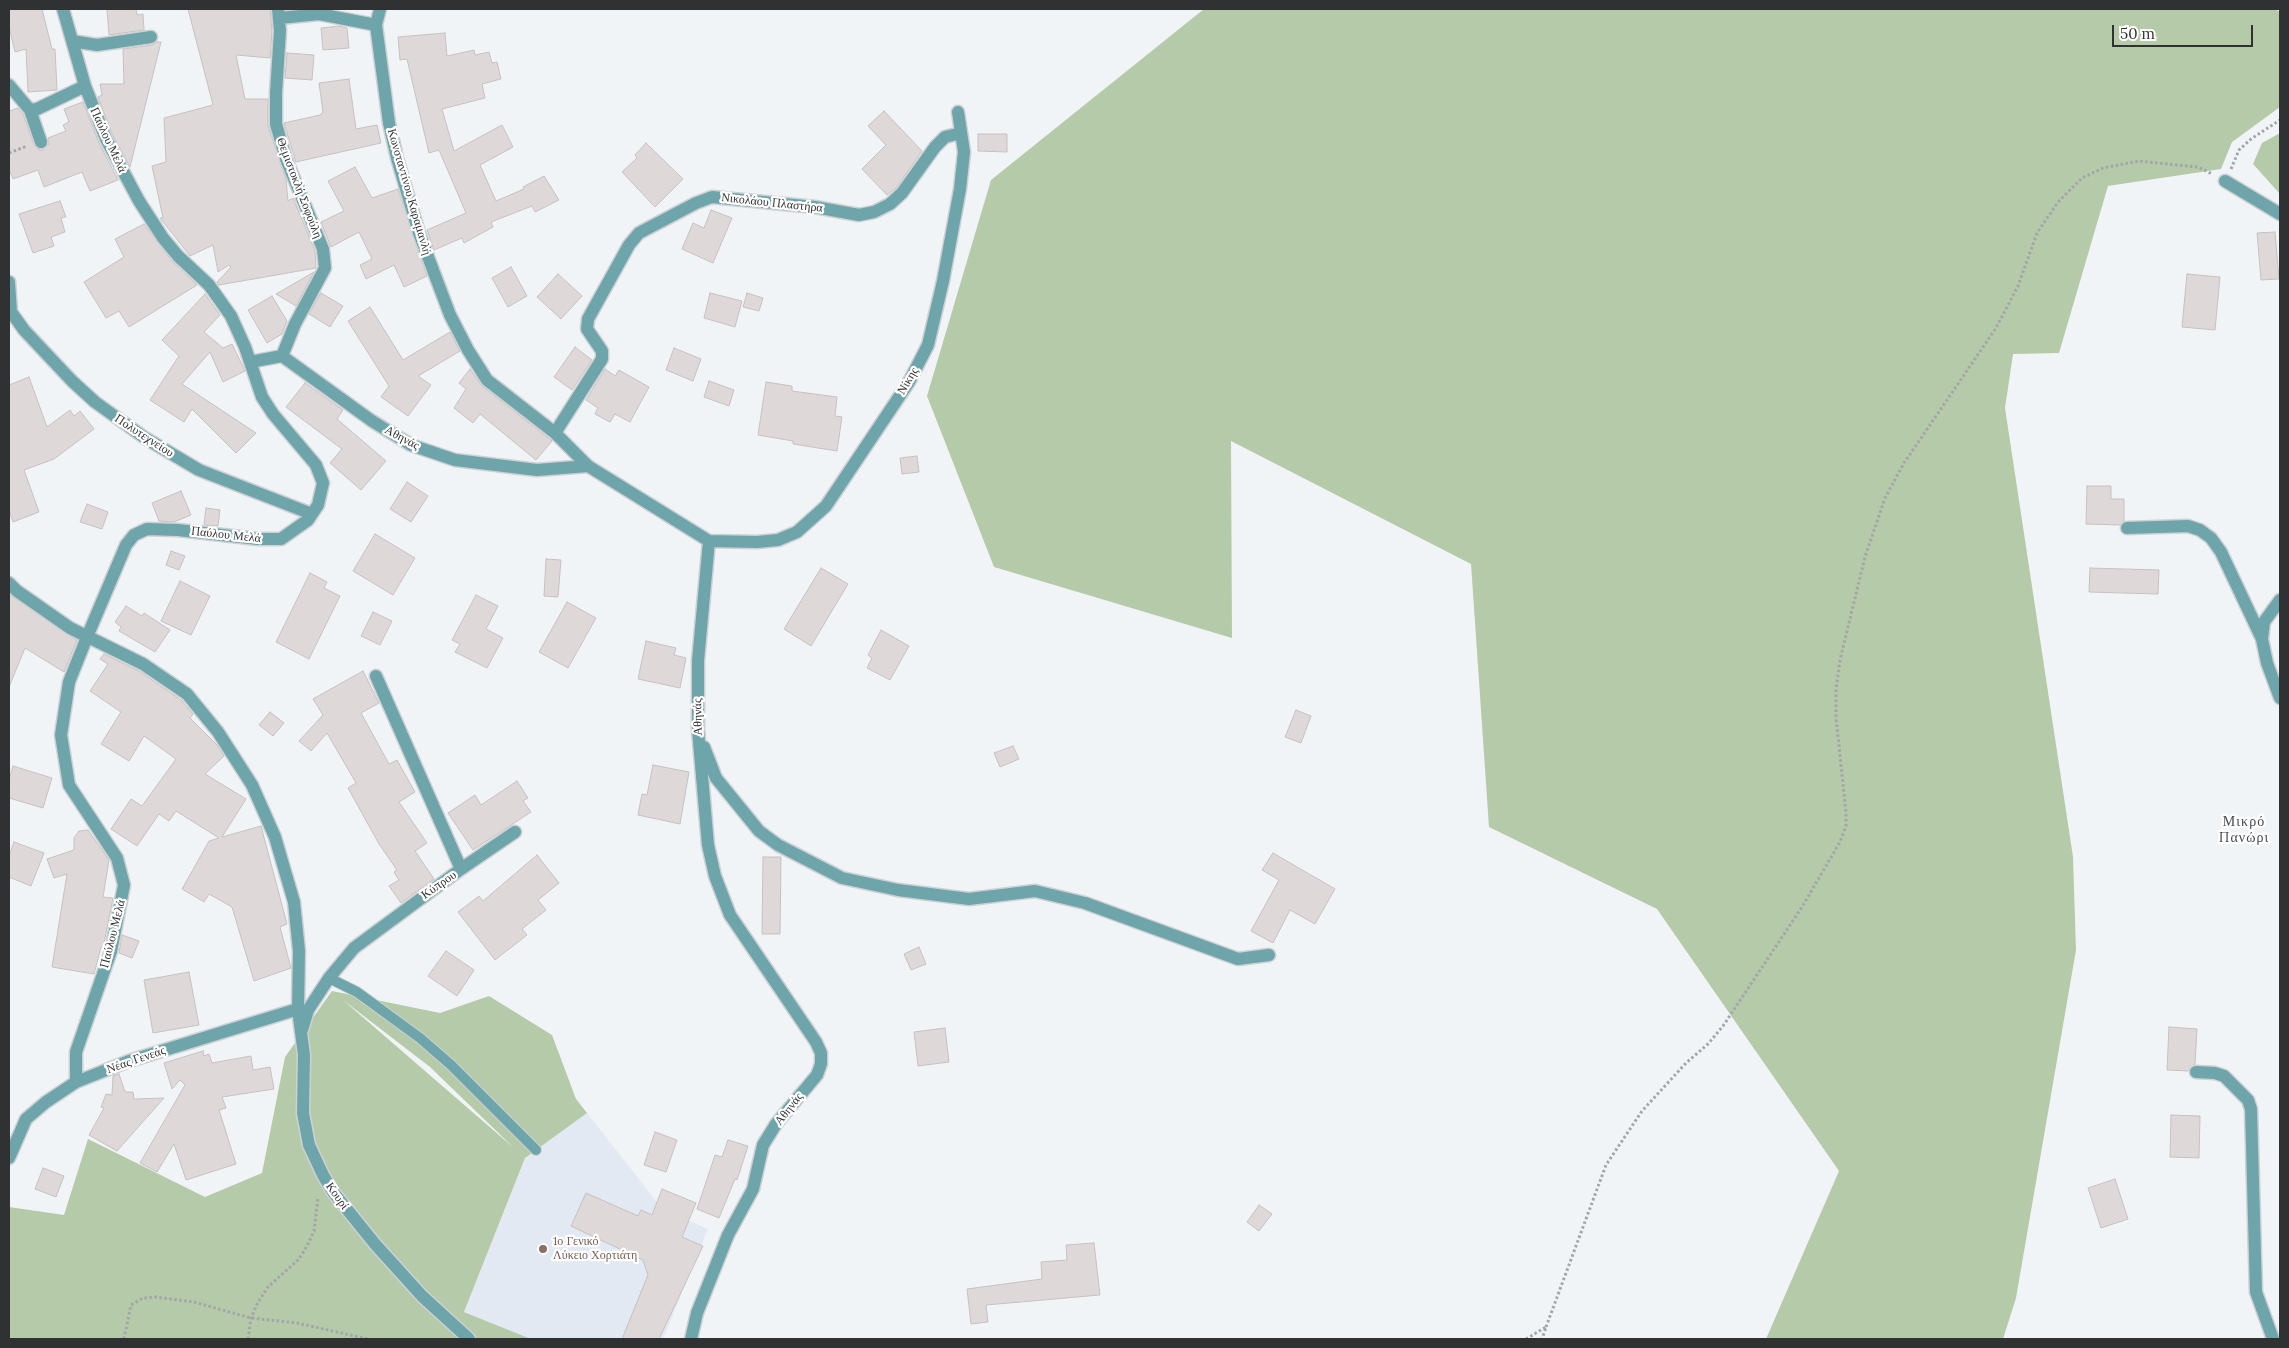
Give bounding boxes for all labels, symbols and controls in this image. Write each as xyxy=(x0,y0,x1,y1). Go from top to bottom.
scale bar xyxy=(2114,15,2255,47)
text: 50 m xyxy=(2120,24,2155,43)
street label: Παύλου Μελά xyxy=(87,105,129,175)
street label: Κωνσταντίνου Καραμανλή xyxy=(384,127,434,257)
street label: Θεμιστοκλή Σοφούλη xyxy=(273,136,325,240)
street label: Νικολάου Πλαστήρα xyxy=(721,191,823,215)
street label: Νίκης xyxy=(894,365,922,397)
street label: Πολυτεχνείου xyxy=(112,412,176,460)
street label: Αθηνάς xyxy=(382,423,422,453)
street label: Παύλου Μελά xyxy=(190,524,262,546)
street label: Αθηνάς xyxy=(690,698,706,736)
district label: Μικρό Πανώρι xyxy=(2218,814,2270,846)
street label: Κύπρου xyxy=(419,868,459,902)
street label: Παύλου Μελά xyxy=(98,898,128,970)
street label: Νέας Γενεάς xyxy=(105,1043,167,1077)
street label: Αθηνάς xyxy=(772,1090,806,1128)
street label: Κουρί xyxy=(322,1180,352,1212)
place label: 1ο Γενικό Λύκειο Χορτιάτη xyxy=(553,1235,637,1263)
marker: 1ο Γενικό Λύκειο Χορτιάτη xyxy=(537,1243,549,1255)

